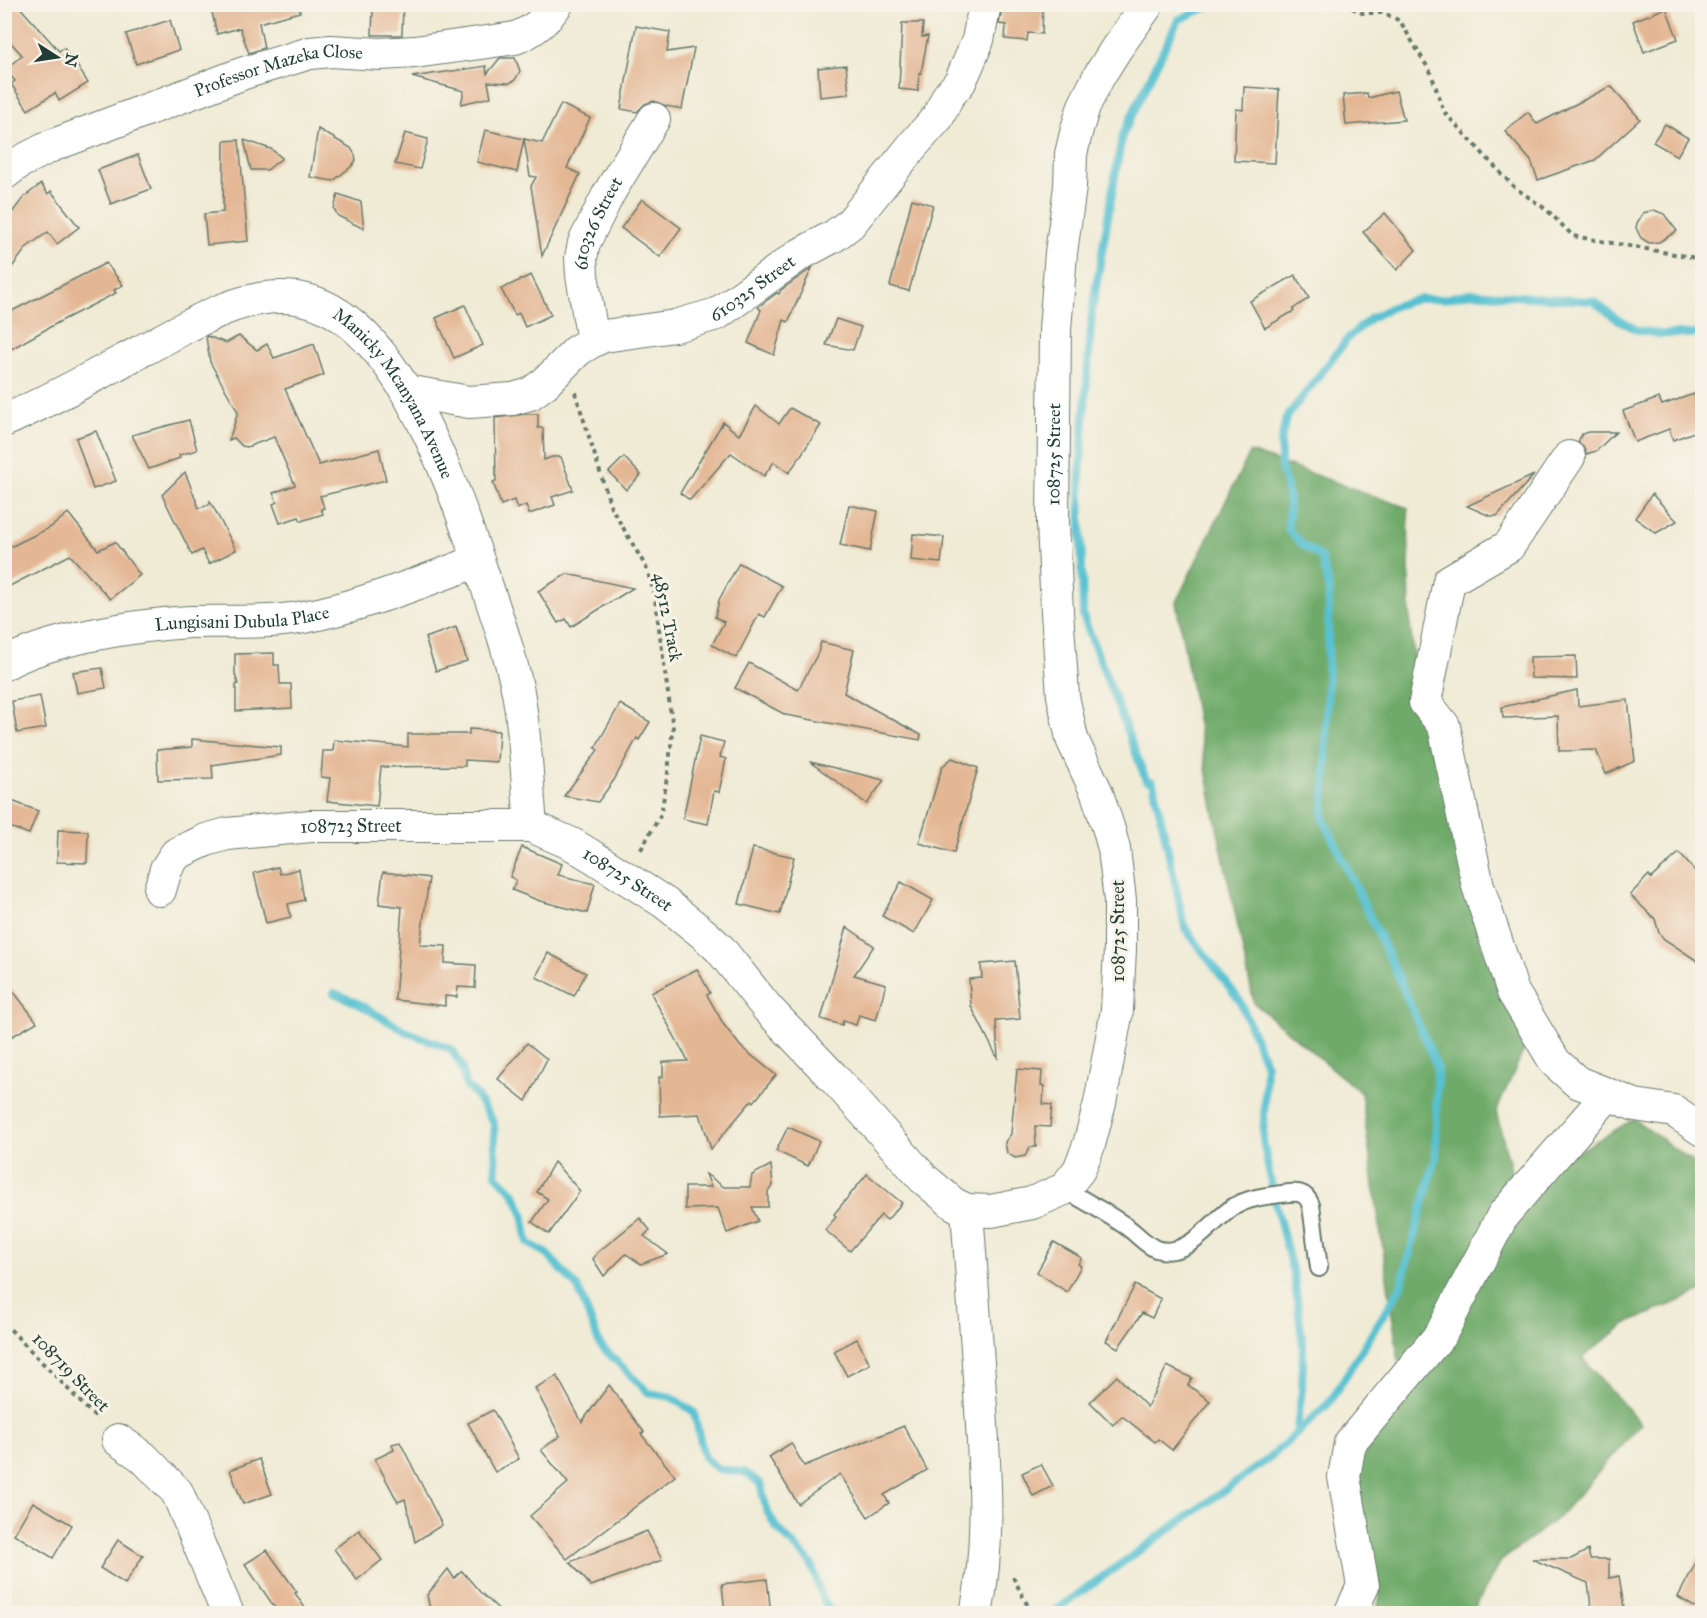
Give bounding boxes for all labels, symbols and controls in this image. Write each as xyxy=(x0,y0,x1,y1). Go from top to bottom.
north arrow xyxy=(27,27,87,87)
street label: Professor Mazeka Close xyxy=(191,40,364,102)
text: N xyxy=(60,51,82,69)
street label: 610326 Street xyxy=(570,172,628,271)
street label: 610325 Street xyxy=(708,250,800,326)
street label: Manicky Mcanyana Avenue xyxy=(329,303,458,482)
street label: 108725 Street xyxy=(1042,402,1065,506)
street label: 48512 Track xyxy=(649,571,688,664)
street label: Lungisani Dubula Place xyxy=(154,601,331,636)
street label: 108723 Street xyxy=(299,815,402,838)
street label: 108725 Street xyxy=(579,842,678,916)
street label: 108725 Street xyxy=(1107,879,1129,982)
street label: 108719 Street xyxy=(28,1328,115,1417)

